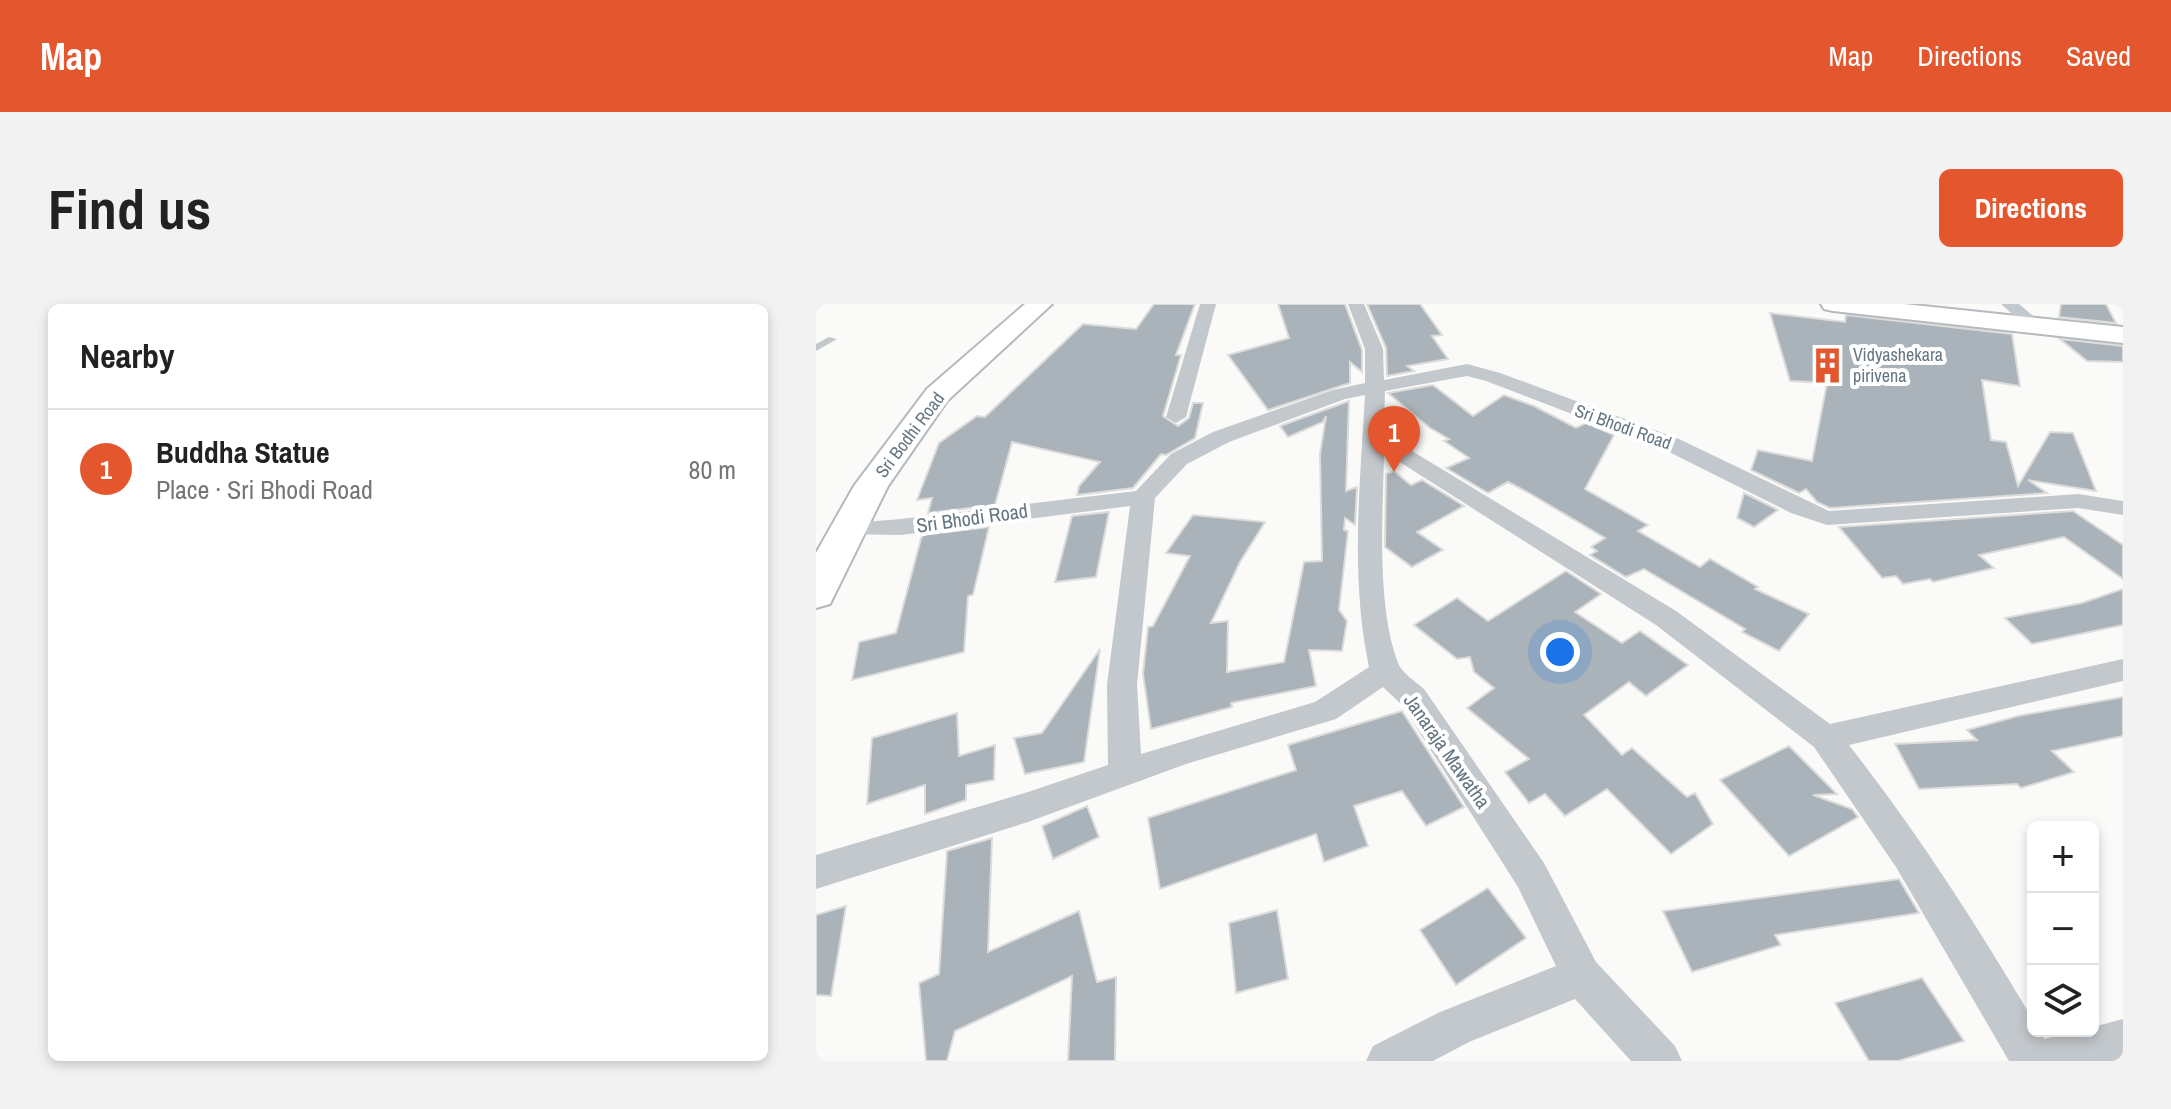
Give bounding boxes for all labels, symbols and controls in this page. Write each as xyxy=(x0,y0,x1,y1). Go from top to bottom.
text: Map xyxy=(40,31,102,82)
text: Map xyxy=(1829,37,1873,75)
text: Directions xyxy=(1917,37,2022,75)
text: Saved xyxy=(2066,37,2131,75)
button: Directions xyxy=(1939,169,2123,247)
text: Find us xyxy=(48,171,211,246)
text: Nearby xyxy=(80,333,175,379)
place label: Vidyashekara pirivena xyxy=(1853,342,1943,388)
building icon: Vidyashekara pirivena xyxy=(1808,346,1846,384)
street label: Sri Bodhi Road xyxy=(869,387,950,483)
street label: Sri Bhodi Road xyxy=(1571,398,1675,456)
pin: 1 xyxy=(1368,406,1420,472)
text: Buddha Statue xyxy=(156,432,330,472)
text: 1 xyxy=(100,452,112,487)
text: 80 m xyxy=(689,452,736,487)
text: Place · Sri Bhodi Road xyxy=(156,472,373,507)
street label: Sri Bhodi Road xyxy=(915,496,1029,539)
your location xyxy=(1540,632,1580,672)
street label: Janaraja Mawatha xyxy=(1398,688,1497,813)
map controls xyxy=(2027,821,2099,1037)
button: + xyxy=(2027,821,2099,893)
button: − xyxy=(2027,893,2099,965)
button: layers xyxy=(2027,965,2099,1037)

